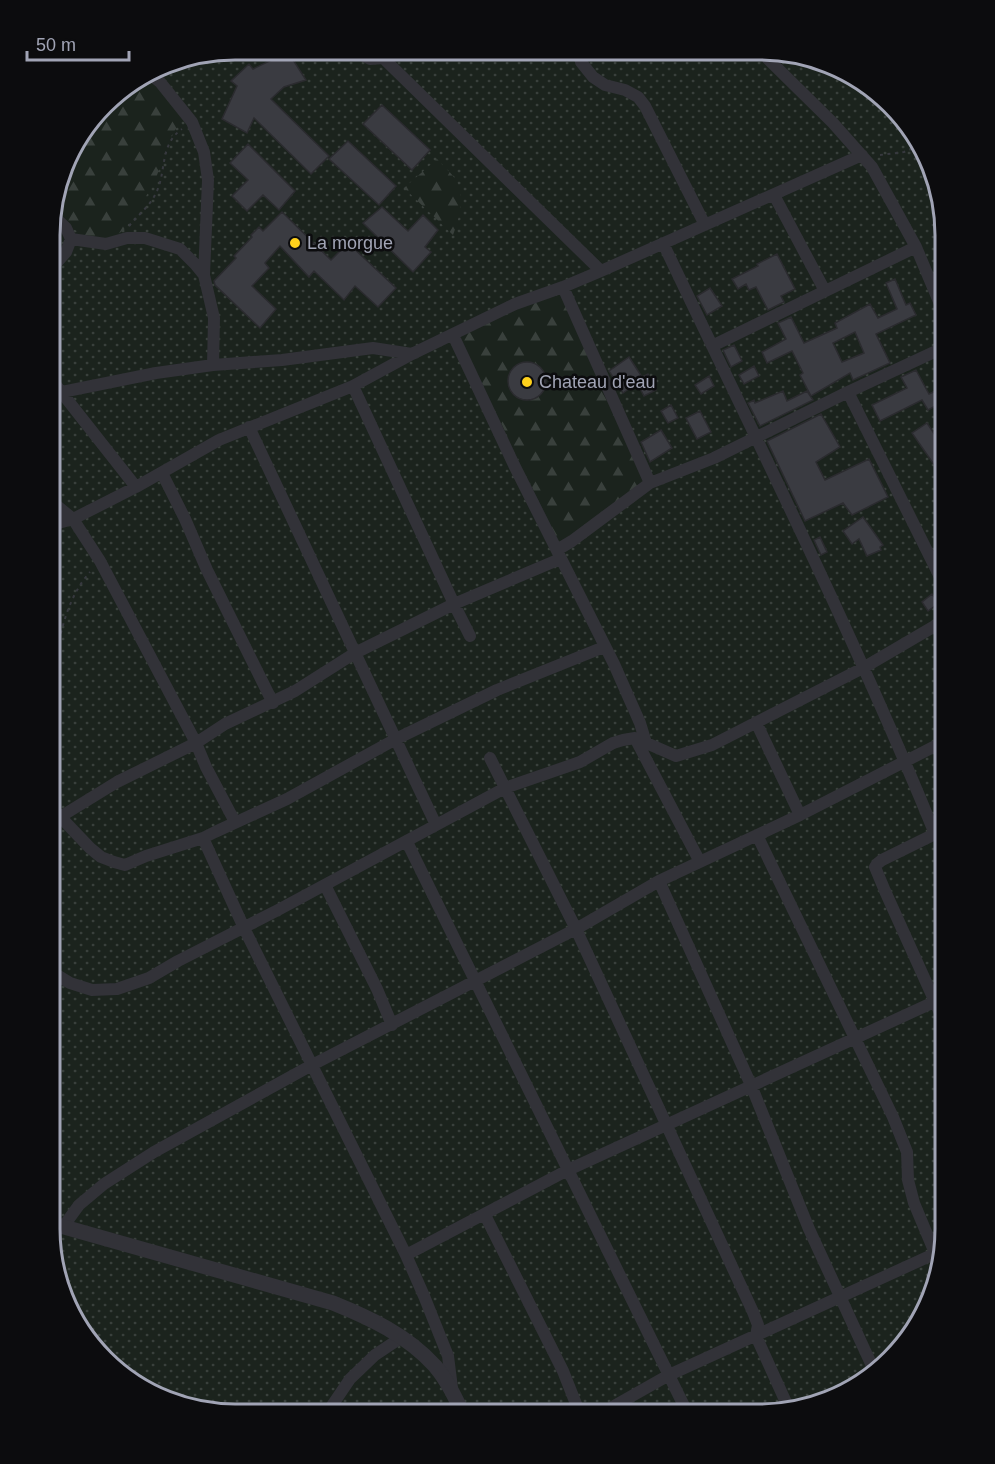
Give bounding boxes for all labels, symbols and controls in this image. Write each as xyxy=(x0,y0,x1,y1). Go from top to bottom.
scale bar xyxy=(27,24,129,62)
text: 50 m xyxy=(36,35,76,55)
place label: La morgue xyxy=(307,233,393,253)
marker: La morgue xyxy=(288,236,302,250)
place label: Chateau d'eau xyxy=(539,372,656,392)
marker: Chateau d'eau xyxy=(520,375,534,389)

